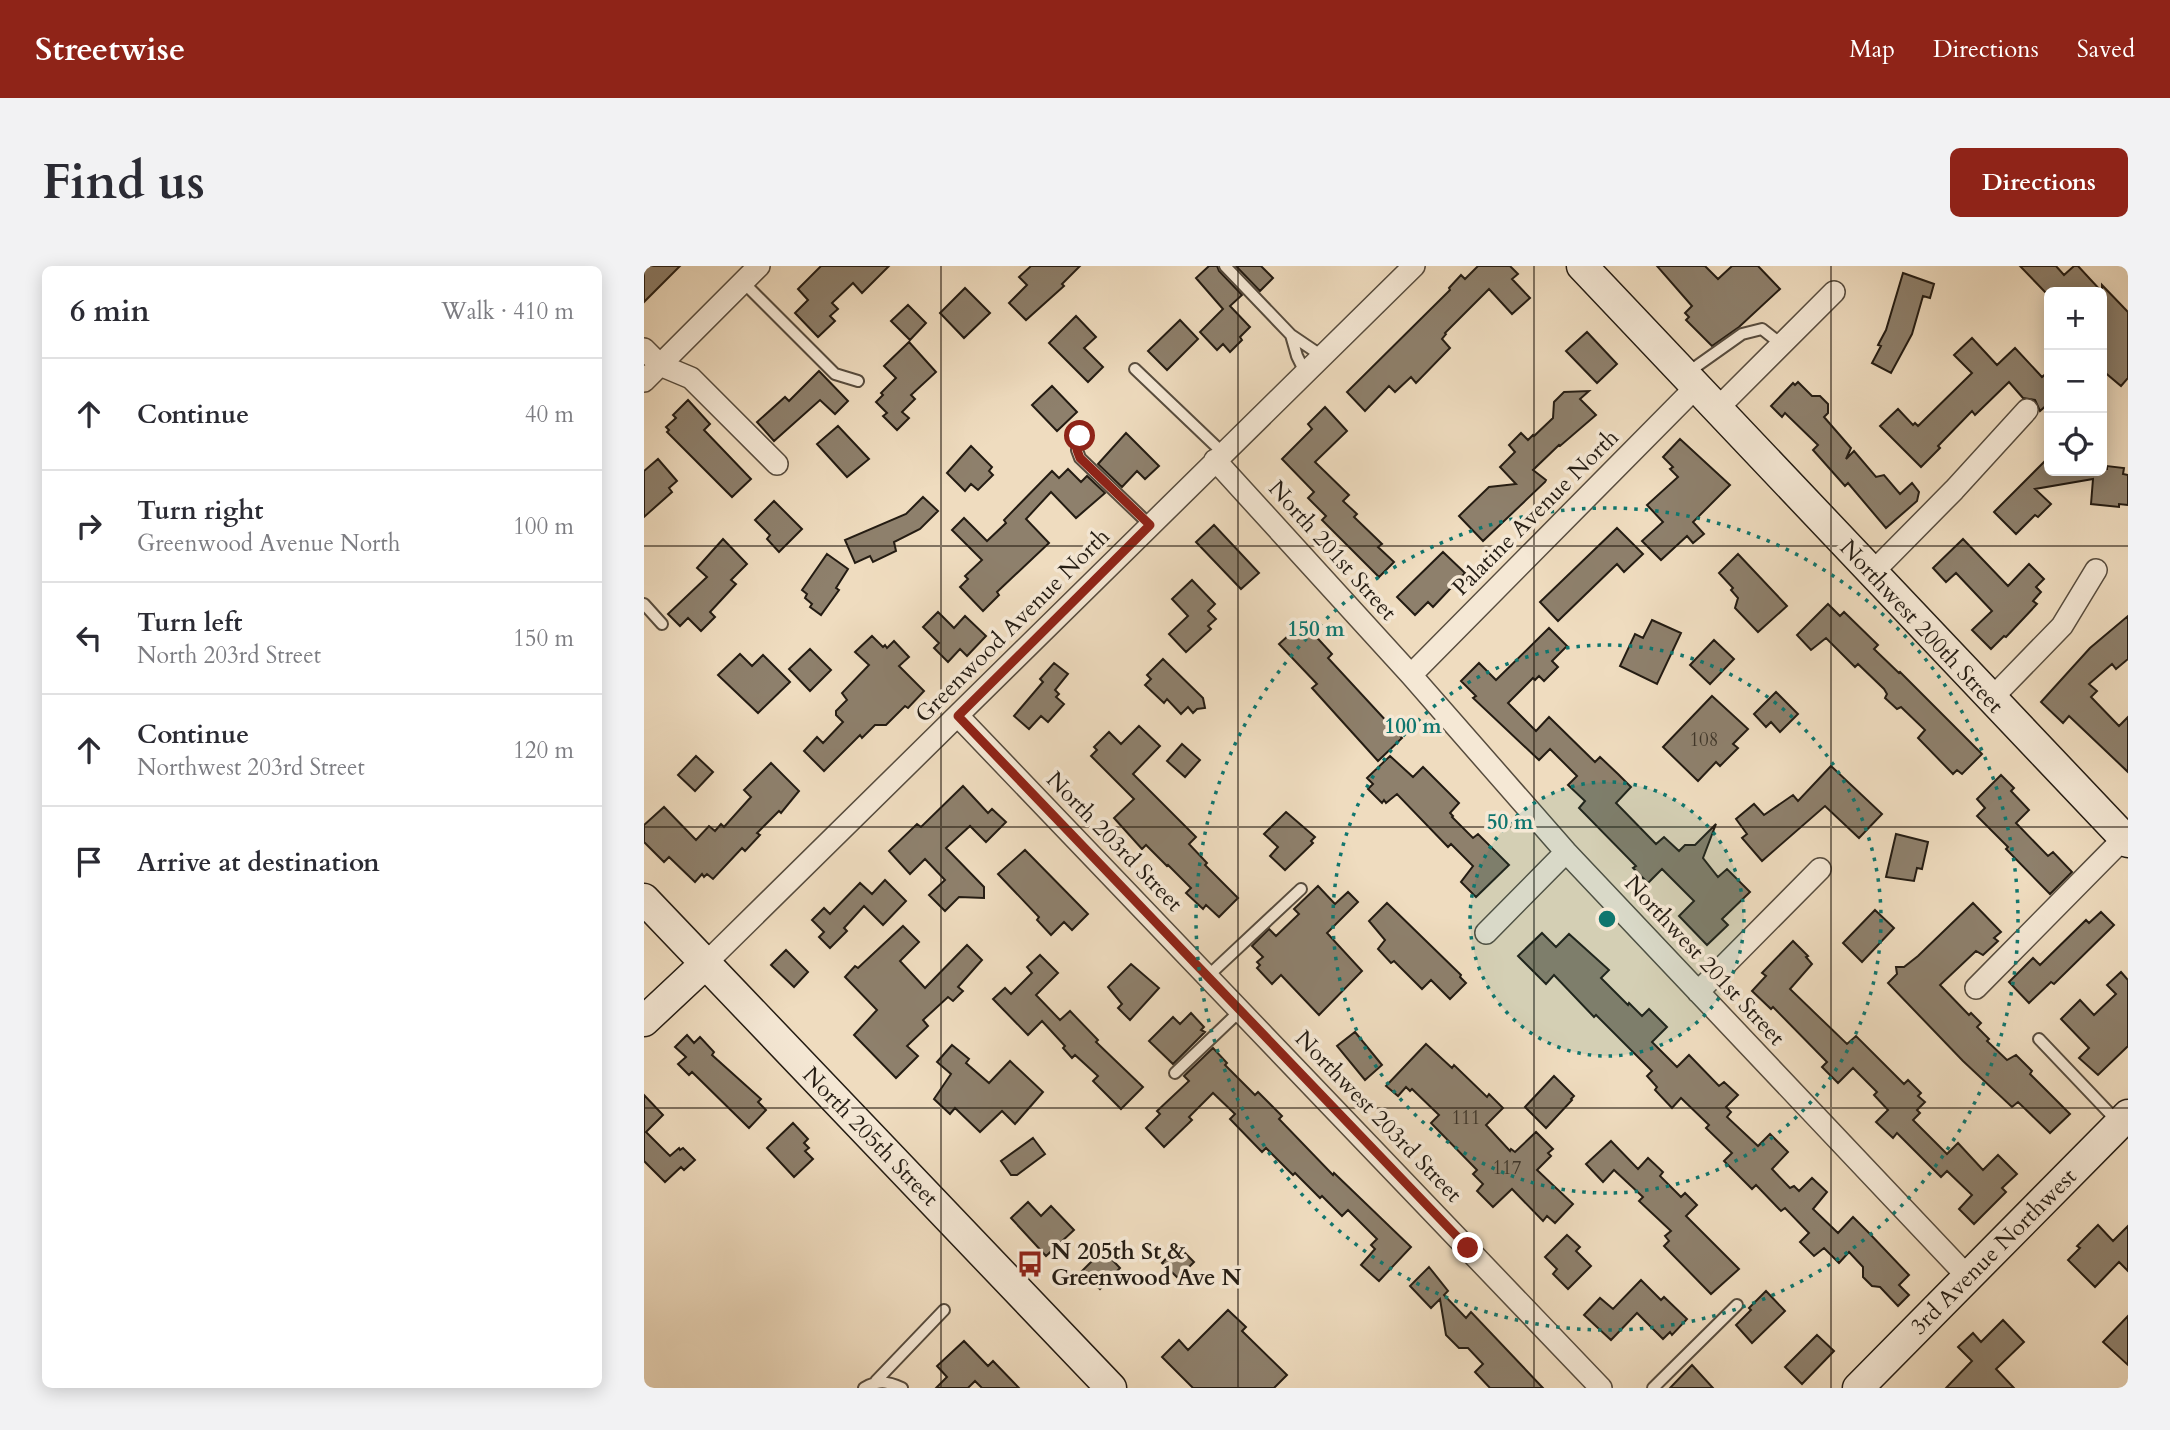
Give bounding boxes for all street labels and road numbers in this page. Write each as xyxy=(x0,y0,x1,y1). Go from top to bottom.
street label: Palatine Avenue North xyxy=(1445,422,1626,602)
street label: North 201st Street xyxy=(1261,474,1404,627)
street label: Greenwood Avenue North xyxy=(908,521,1117,729)
street label: Northwest 200th Street xyxy=(1833,533,2010,720)
street label: North 203rd Street xyxy=(1040,764,1190,918)
street label: Northwest 201st Street xyxy=(1618,869,1792,1052)
street label: Northwest 203rd Street xyxy=(1288,1024,1469,1209)
street label: North 205th Street xyxy=(796,1060,945,1213)
street label: 3rd Avenue Northwest xyxy=(1903,1161,2083,1341)

